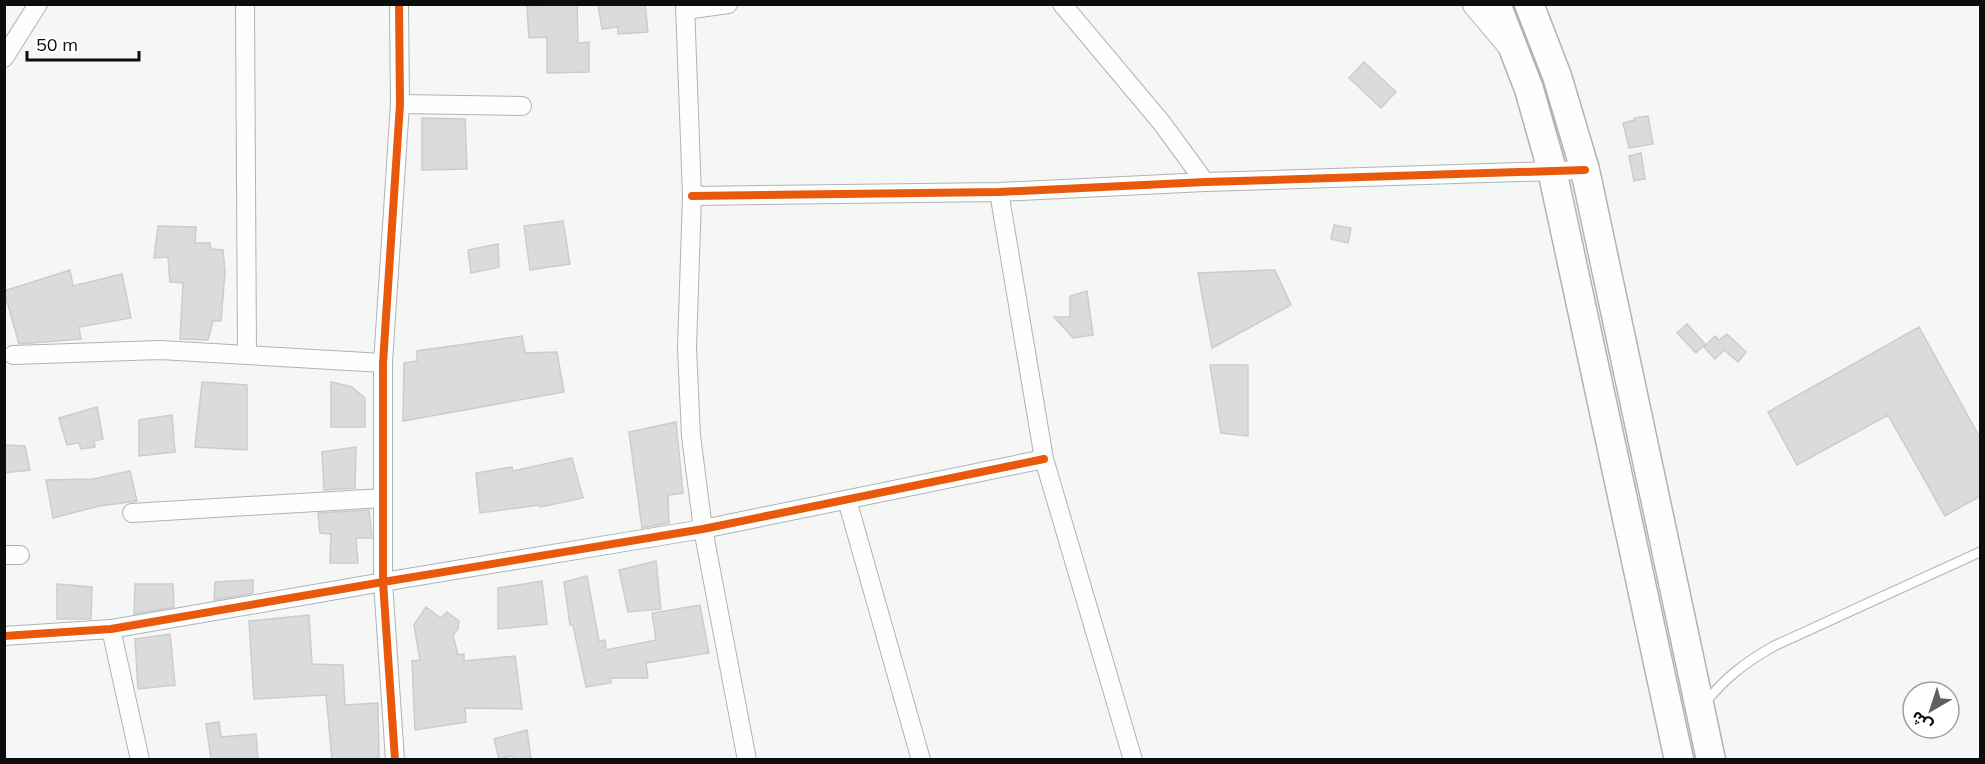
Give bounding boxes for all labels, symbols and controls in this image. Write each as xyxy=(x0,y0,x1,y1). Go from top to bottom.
scale bar xyxy=(27,24,140,62)
text: 50 m xyxy=(36,33,78,56)
north arrow xyxy=(1901,680,1961,740)
text: ش xyxy=(1907,707,1936,736)

